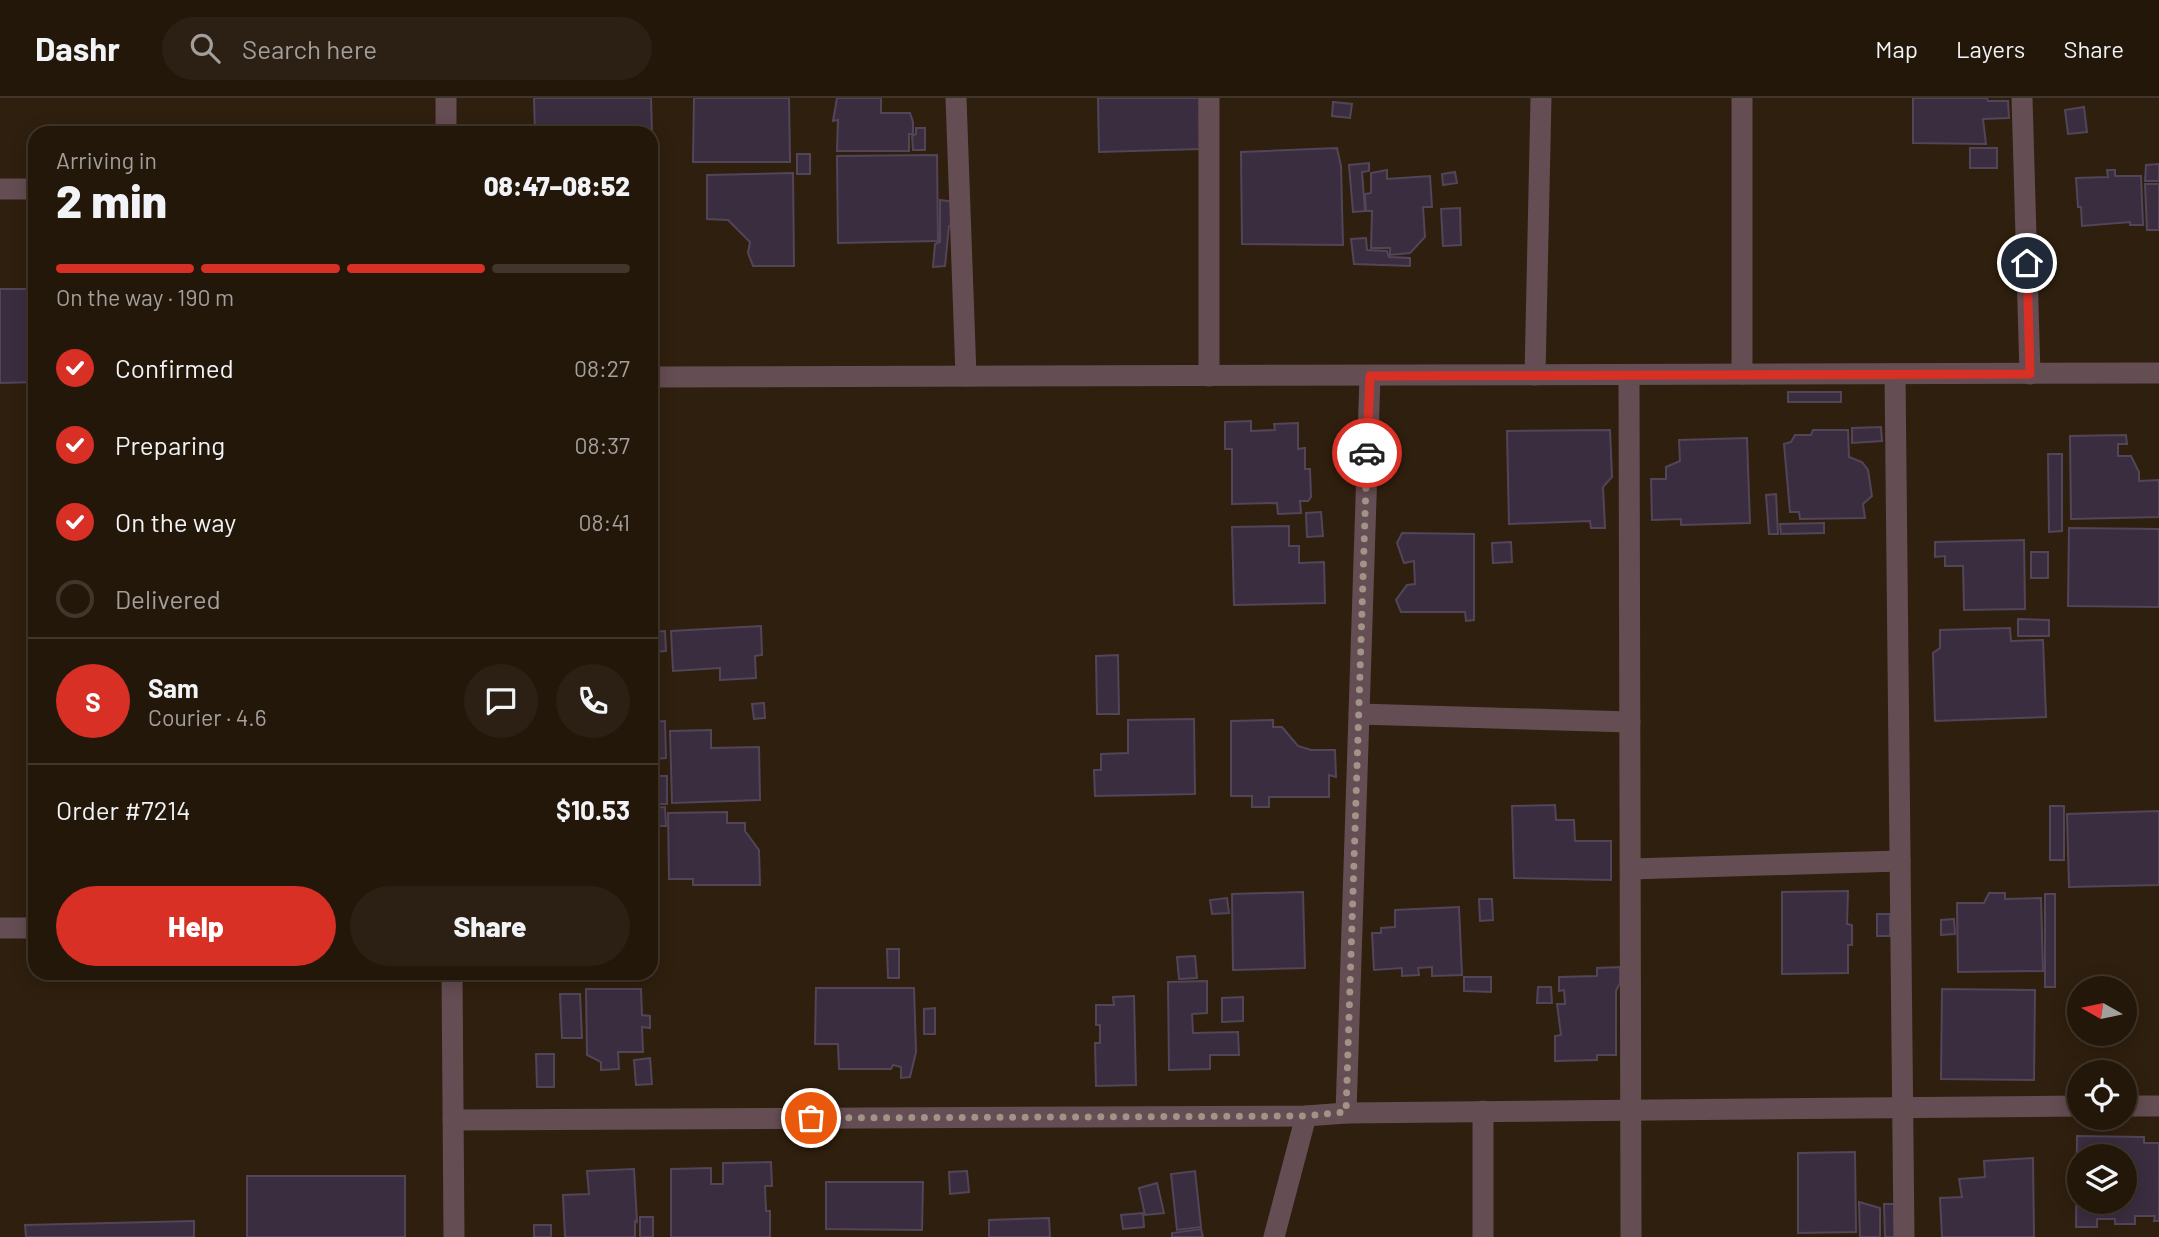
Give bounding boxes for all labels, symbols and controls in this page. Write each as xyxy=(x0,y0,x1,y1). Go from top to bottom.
search box xyxy=(162,17,652,80)
text: Dashr xyxy=(35,28,120,68)
icon: search xyxy=(186,29,224,67)
text: Search here xyxy=(242,33,377,64)
text: Map xyxy=(1875,34,1918,63)
text: Layers xyxy=(1956,34,2025,63)
text: Share xyxy=(2063,34,2124,63)
text: Arriving in xyxy=(56,146,157,174)
text: 08:47–08:52 xyxy=(484,170,630,201)
text: 2 min xyxy=(56,172,167,227)
pin xyxy=(1997,233,2057,293)
icon: home xyxy=(2008,244,2046,282)
text: On the way · 190 m xyxy=(56,283,234,311)
icon: check xyxy=(56,349,94,387)
text: Confirmed xyxy=(115,352,234,383)
text: 08:27 xyxy=(574,354,630,382)
courier xyxy=(1332,418,1402,488)
icon: check xyxy=(56,426,94,464)
text: Preparing xyxy=(115,429,225,460)
text: 08:37 xyxy=(575,431,630,459)
icon: car xyxy=(1348,434,1386,472)
icon: check xyxy=(56,503,94,541)
text: On the way xyxy=(115,506,236,537)
text: 08:41 xyxy=(579,508,630,536)
text: Delivered xyxy=(115,583,221,614)
button: chat xyxy=(464,664,538,738)
button: phone xyxy=(556,664,630,738)
text: Sam xyxy=(148,672,199,703)
text: S xyxy=(85,686,101,717)
text: Courier · 4.6 xyxy=(148,703,267,731)
text: Order #7214 xyxy=(56,794,191,825)
text: $10.53 xyxy=(556,794,630,825)
button: Help xyxy=(56,886,336,966)
button: Share xyxy=(350,886,630,966)
north arrow xyxy=(2067,976,2137,1046)
map controls xyxy=(2067,976,2137,1214)
button: locate xyxy=(2067,1060,2137,1130)
pin xyxy=(781,1088,841,1148)
icon: bag xyxy=(792,1099,830,1137)
button: layers xyxy=(2067,1144,2137,1214)

